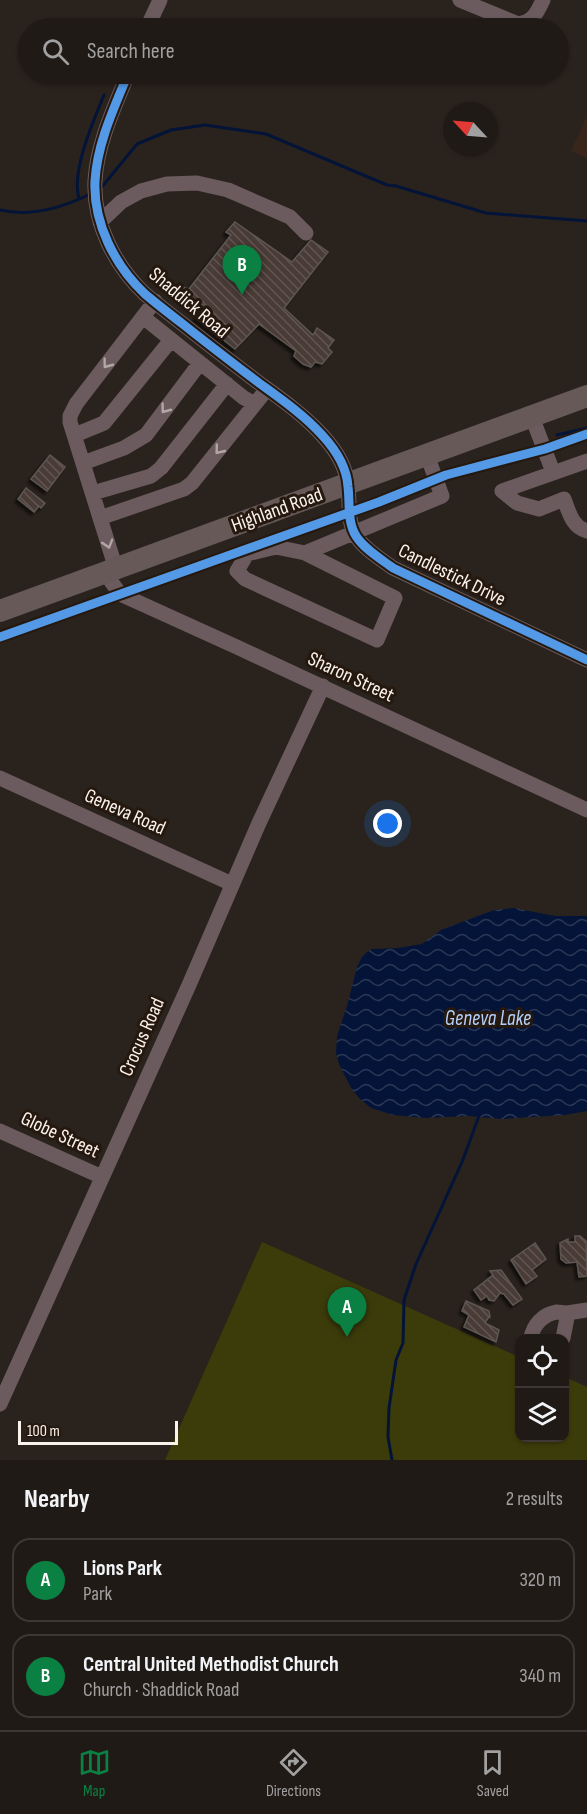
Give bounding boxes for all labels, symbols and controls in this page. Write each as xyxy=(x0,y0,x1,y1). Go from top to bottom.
search box xyxy=(18,18,569,84)
icon: search xyxy=(39,35,72,68)
text: Search here xyxy=(87,38,174,65)
north arrow xyxy=(443,102,497,156)
pin: B xyxy=(222,246,262,295)
street label: Shaddick Road xyxy=(144,263,234,343)
one-way arrow xyxy=(103,357,114,368)
one-way arrow xyxy=(161,403,172,414)
one-way arrow xyxy=(215,443,226,454)
street label: Highland Road xyxy=(228,482,326,538)
one-way arrow xyxy=(101,538,113,549)
street label: Candlestick Drive xyxy=(394,539,510,611)
street label: Sharon Street xyxy=(304,647,398,707)
street label: Geneva Road xyxy=(81,784,169,840)
your location xyxy=(373,809,402,838)
street label: Crocus Road xyxy=(114,994,170,1080)
water label: Geneva Lake xyxy=(445,1006,531,1031)
street label: Globe Street xyxy=(17,1106,103,1164)
pin: A xyxy=(328,1288,366,1337)
map controls xyxy=(515,1334,569,1442)
button: locate xyxy=(515,1334,569,1388)
button: layers xyxy=(515,1388,569,1442)
scale bar xyxy=(18,1418,178,1446)
text: 100 m xyxy=(27,1422,60,1441)
text: Nearby xyxy=(24,1484,90,1515)
text: 2 results xyxy=(506,1487,563,1511)
text: Lions Park xyxy=(83,1555,162,1582)
text: A xyxy=(41,1568,50,1592)
text: 320 m xyxy=(519,1568,561,1592)
text: Park xyxy=(83,1582,112,1606)
text: Central United Methodist Church xyxy=(83,1651,339,1678)
text: B xyxy=(41,1664,50,1688)
text: 340 m xyxy=(519,1664,561,1688)
text: Church · Shaddick Road xyxy=(83,1678,239,1702)
tab: Map xyxy=(78,1746,111,1801)
tab: Directions xyxy=(266,1746,321,1801)
tab: Saved xyxy=(476,1746,509,1801)

